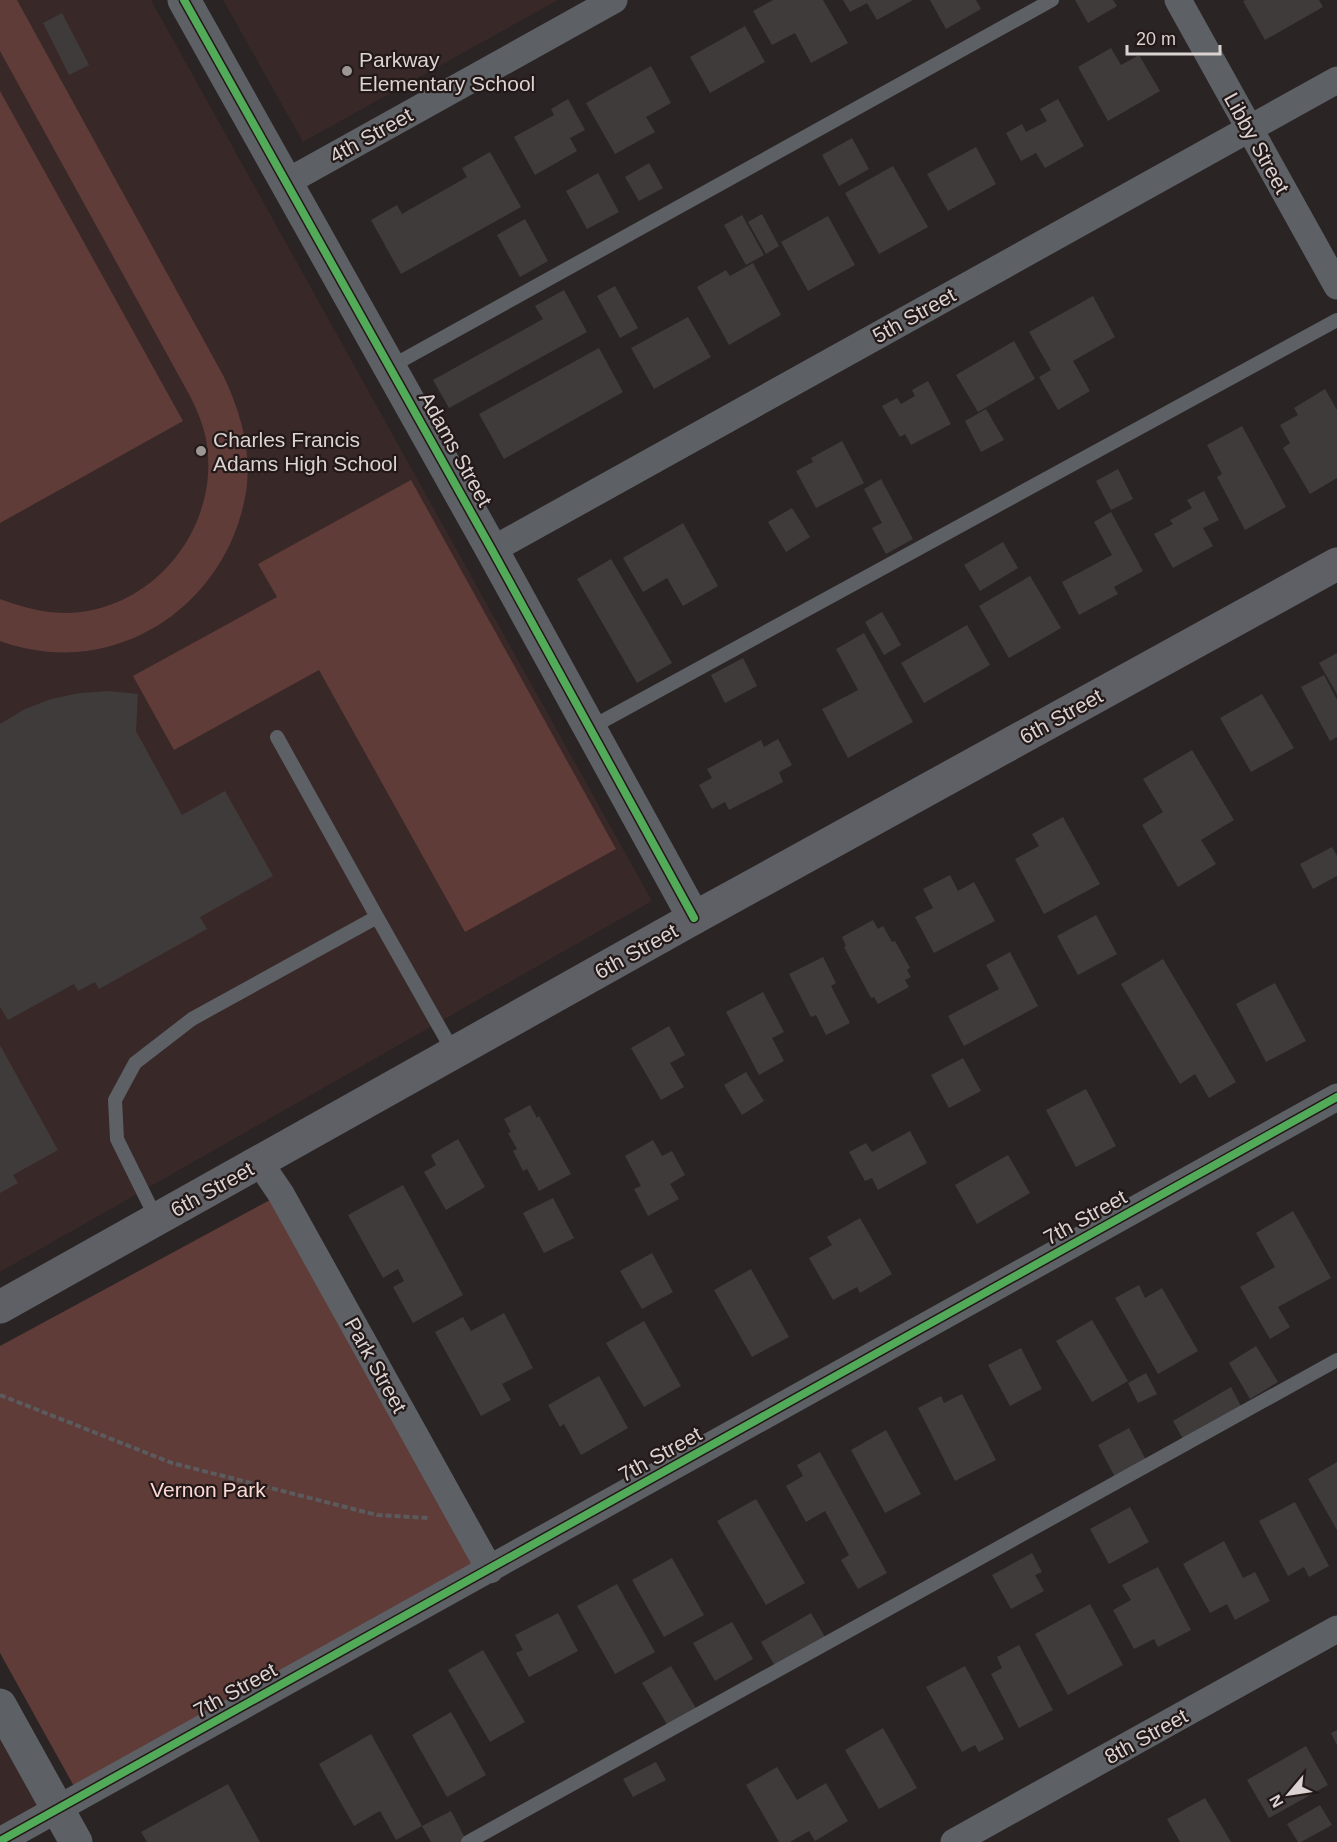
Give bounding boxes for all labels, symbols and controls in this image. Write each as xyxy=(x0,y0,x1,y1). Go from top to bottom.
scale bar xyxy=(1127,18,1220,56)
text: 20 m xyxy=(1136,29,1176,49)
place label: Parkway Elementary School xyxy=(359,48,535,95)
marker: Parkway Elementary School xyxy=(340,64,354,78)
street label: Libby Street xyxy=(1220,88,1294,198)
street label: 4th Street xyxy=(326,103,417,167)
street label: 5th Street xyxy=(869,283,960,347)
street label: Adams Street xyxy=(415,388,497,510)
place label: Charles Francis Adams High School xyxy=(213,428,397,475)
marker: Charles Francis Adams High School xyxy=(194,444,208,458)
street label: 6th Street xyxy=(1016,684,1107,748)
street label: 6th Street xyxy=(591,919,682,983)
street label: 6th Street xyxy=(167,1157,258,1221)
street label: 7th Street xyxy=(1040,1185,1131,1249)
street label: Park Street xyxy=(340,1313,412,1417)
street label: 7th Street xyxy=(615,1422,706,1486)
park label: Vernon Park xyxy=(150,1478,266,1501)
street label: 7th Street xyxy=(190,1658,281,1722)
street label: 8th Street xyxy=(1101,1704,1192,1768)
north arrow xyxy=(1259,1764,1319,1824)
text: N xyxy=(1266,1792,1287,1810)

